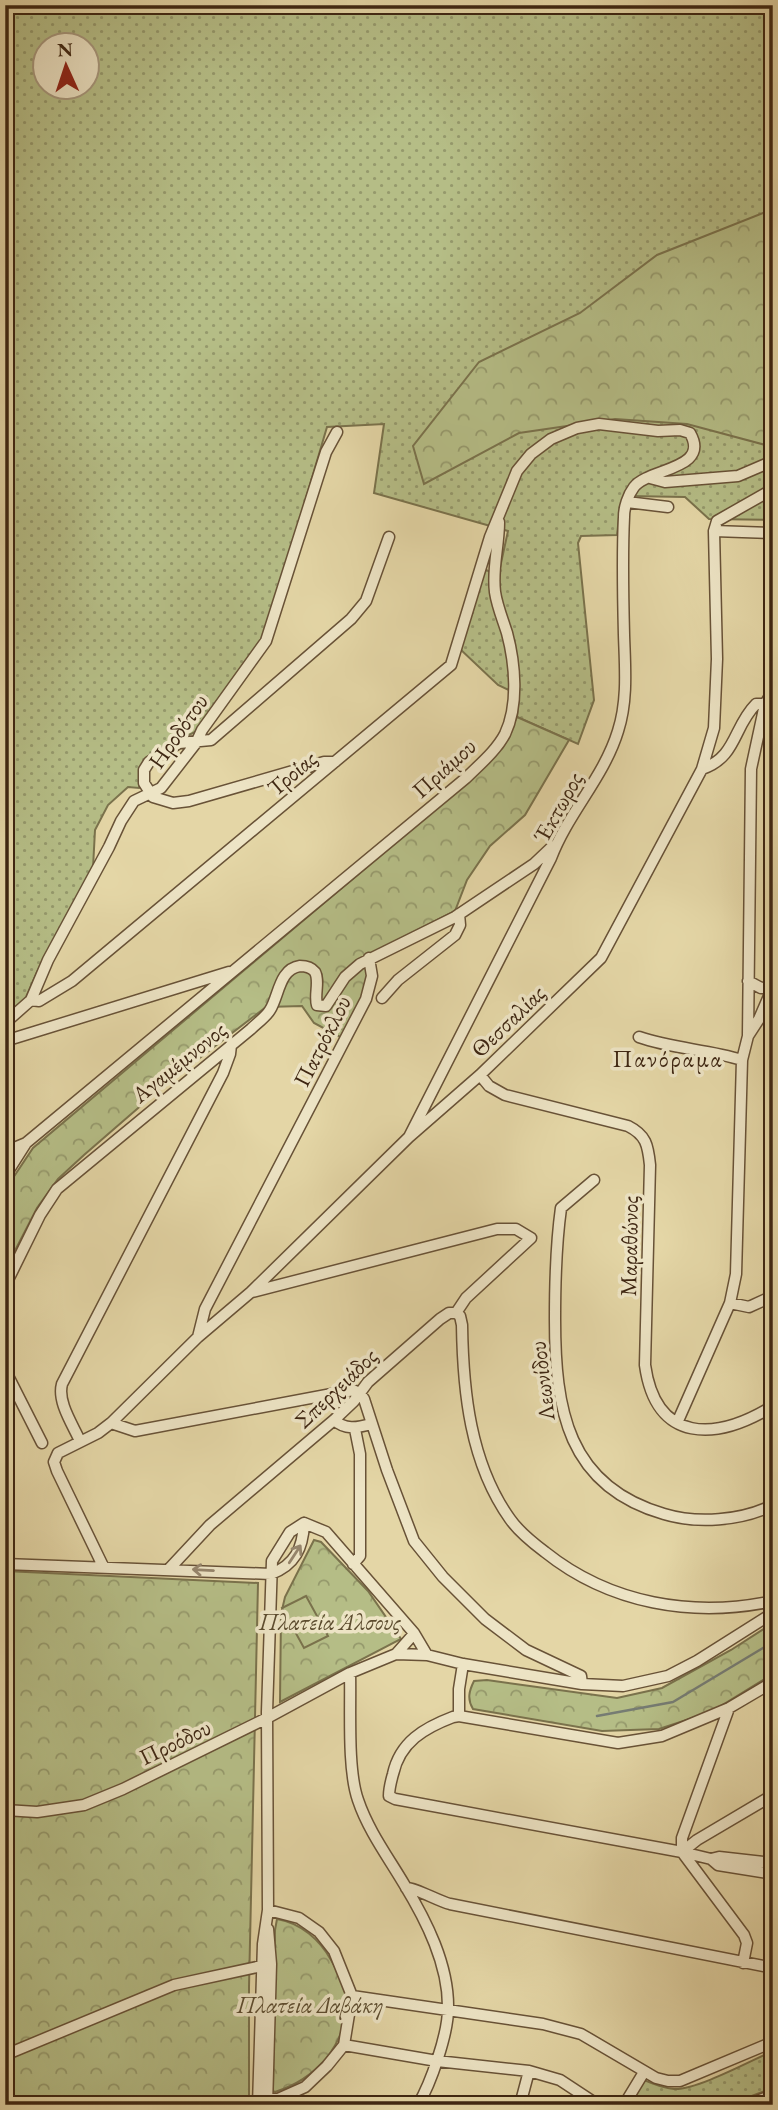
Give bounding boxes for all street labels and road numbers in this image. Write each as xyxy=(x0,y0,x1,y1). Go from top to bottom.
street label: Ηροδότου xyxy=(141,688,215,774)
street label: Πριάμου xyxy=(406,731,482,805)
street label: Τροίας xyxy=(261,743,323,803)
street label: Έκτωρος xyxy=(526,766,590,848)
street label: Θεσσαλίας xyxy=(464,978,552,1064)
street label: Πατρόκλου xyxy=(286,990,358,1092)
street label: Αγαμέμνονος xyxy=(125,1015,233,1110)
street label: Μαραθώνος xyxy=(613,1195,645,1297)
street label: Λεωνίδου xyxy=(522,1339,562,1424)
street label: Σπερχειάδος xyxy=(288,1341,384,1435)
street label: Προόδου xyxy=(134,1712,216,1772)

